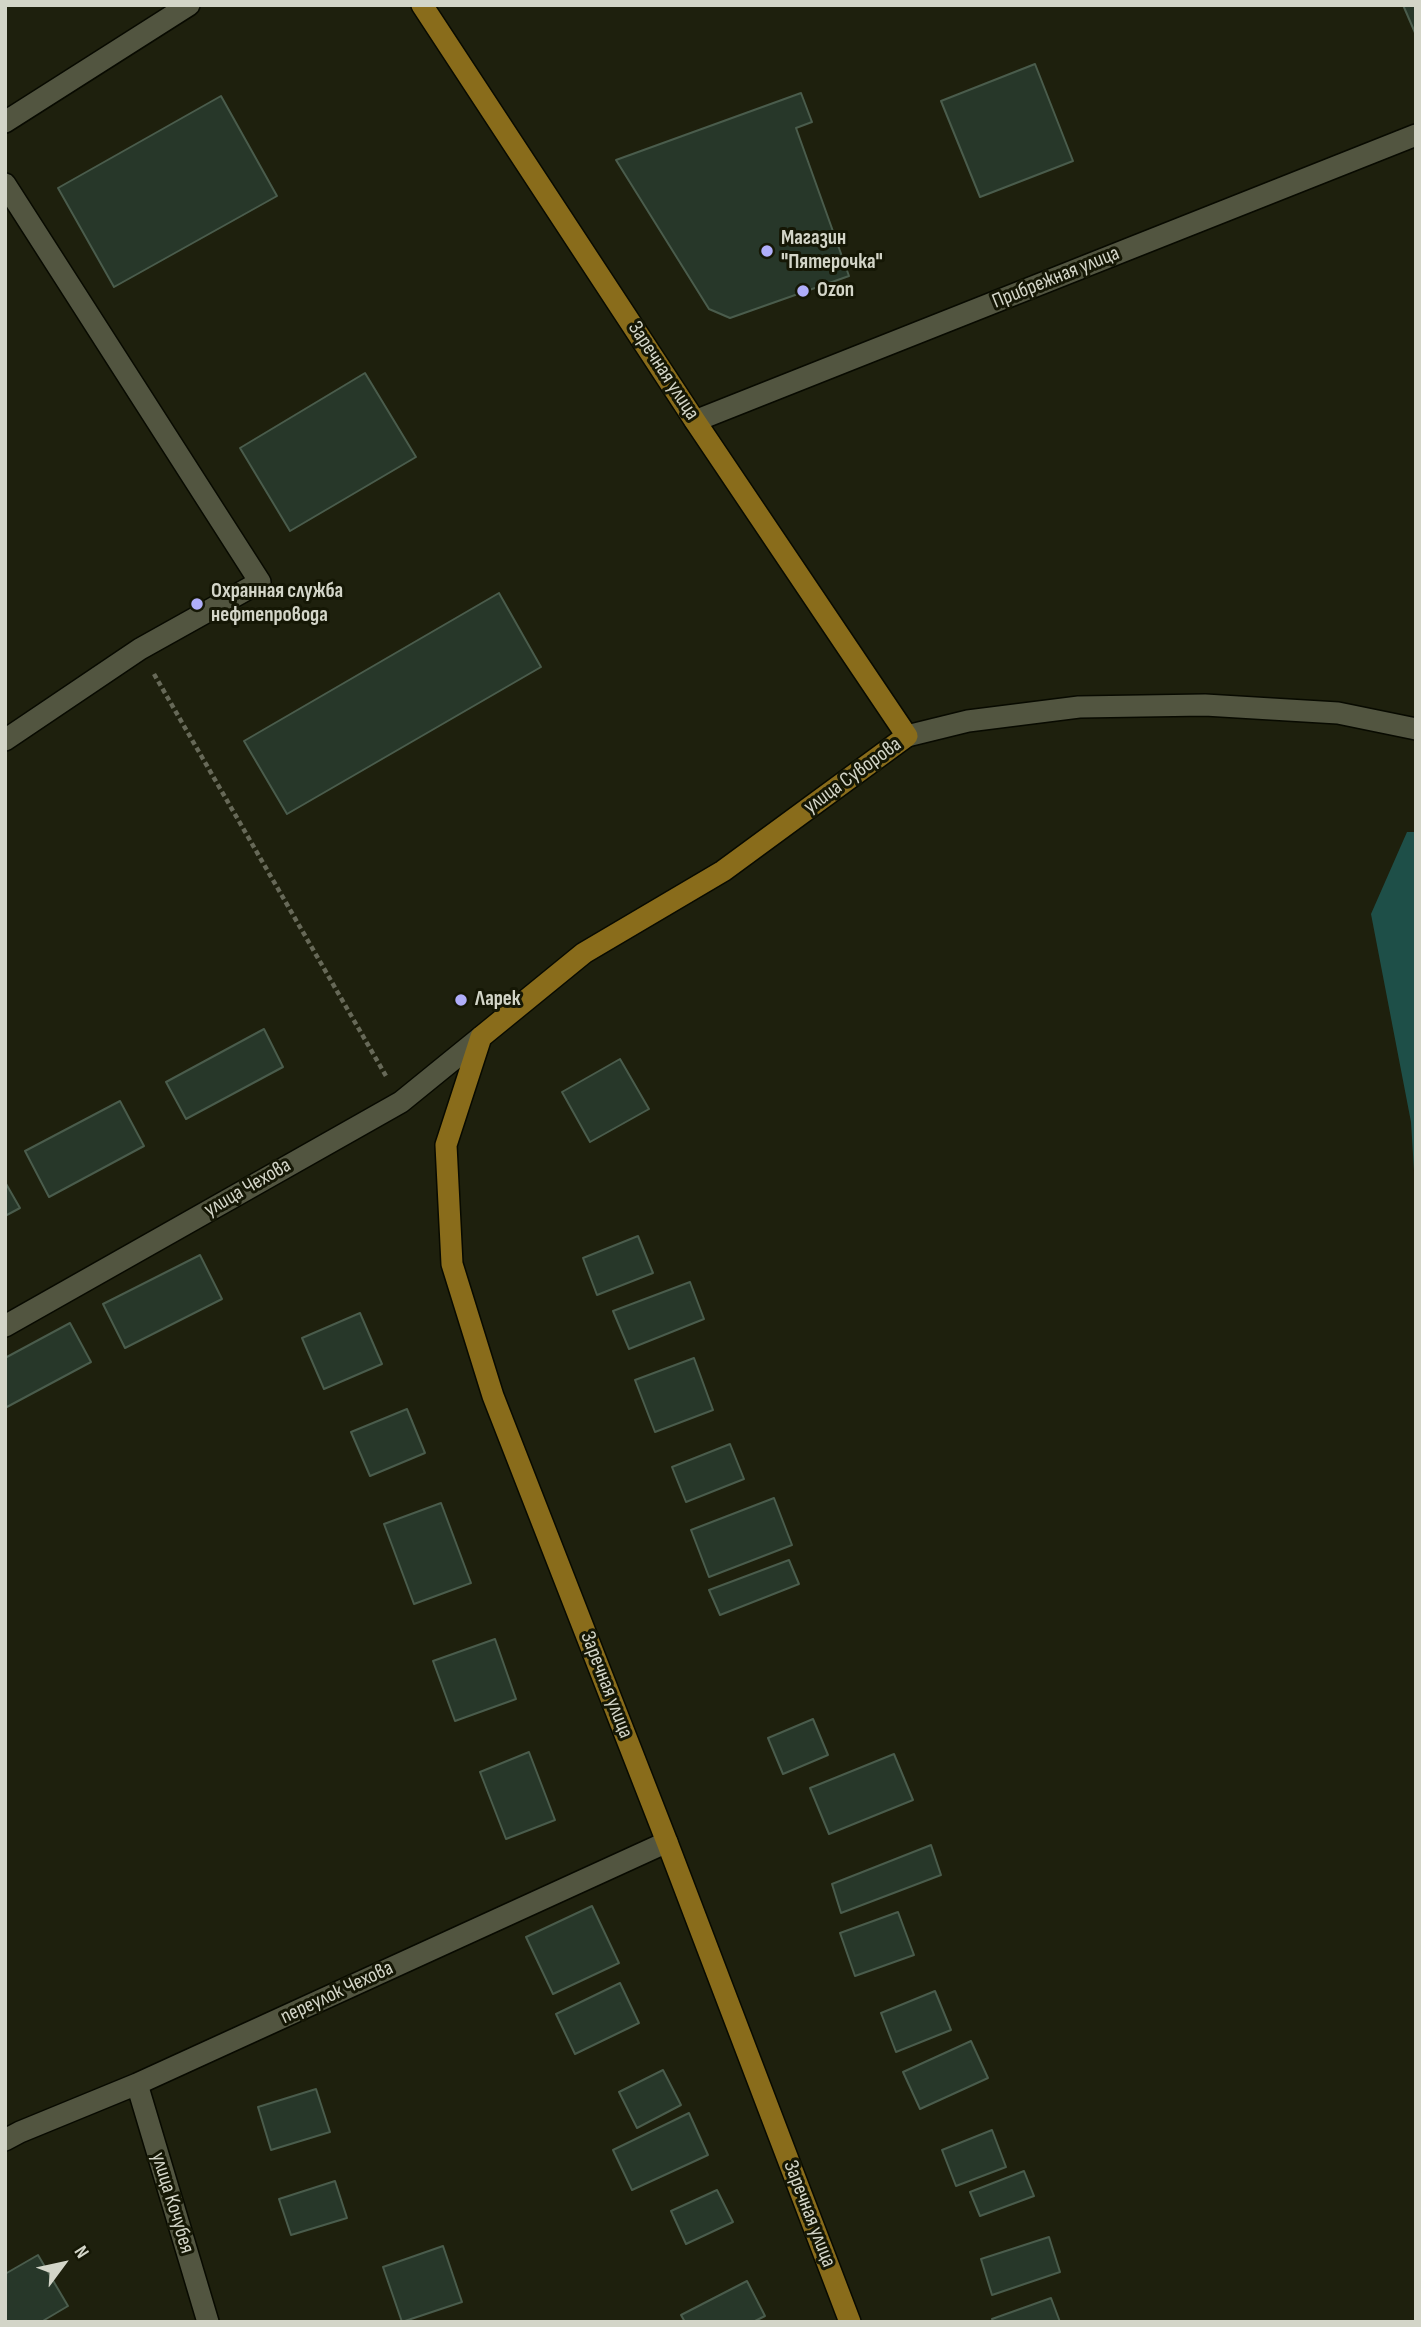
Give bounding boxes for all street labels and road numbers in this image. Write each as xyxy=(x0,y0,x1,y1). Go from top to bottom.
street label: Прибрежная улица xyxy=(989,241,1123,315)
street label: Заречная улица xyxy=(622,317,704,425)
street label: улица Суворова xyxy=(799,732,907,820)
street label: улица Чехова xyxy=(200,1153,296,1223)
street label: Заречная улица xyxy=(574,1628,638,1742)
street label: переулок Чехова xyxy=(277,1956,397,2030)
street label: улица Кочубея xyxy=(145,2149,199,2257)
street label: Заречная улица xyxy=(777,2157,841,2271)

